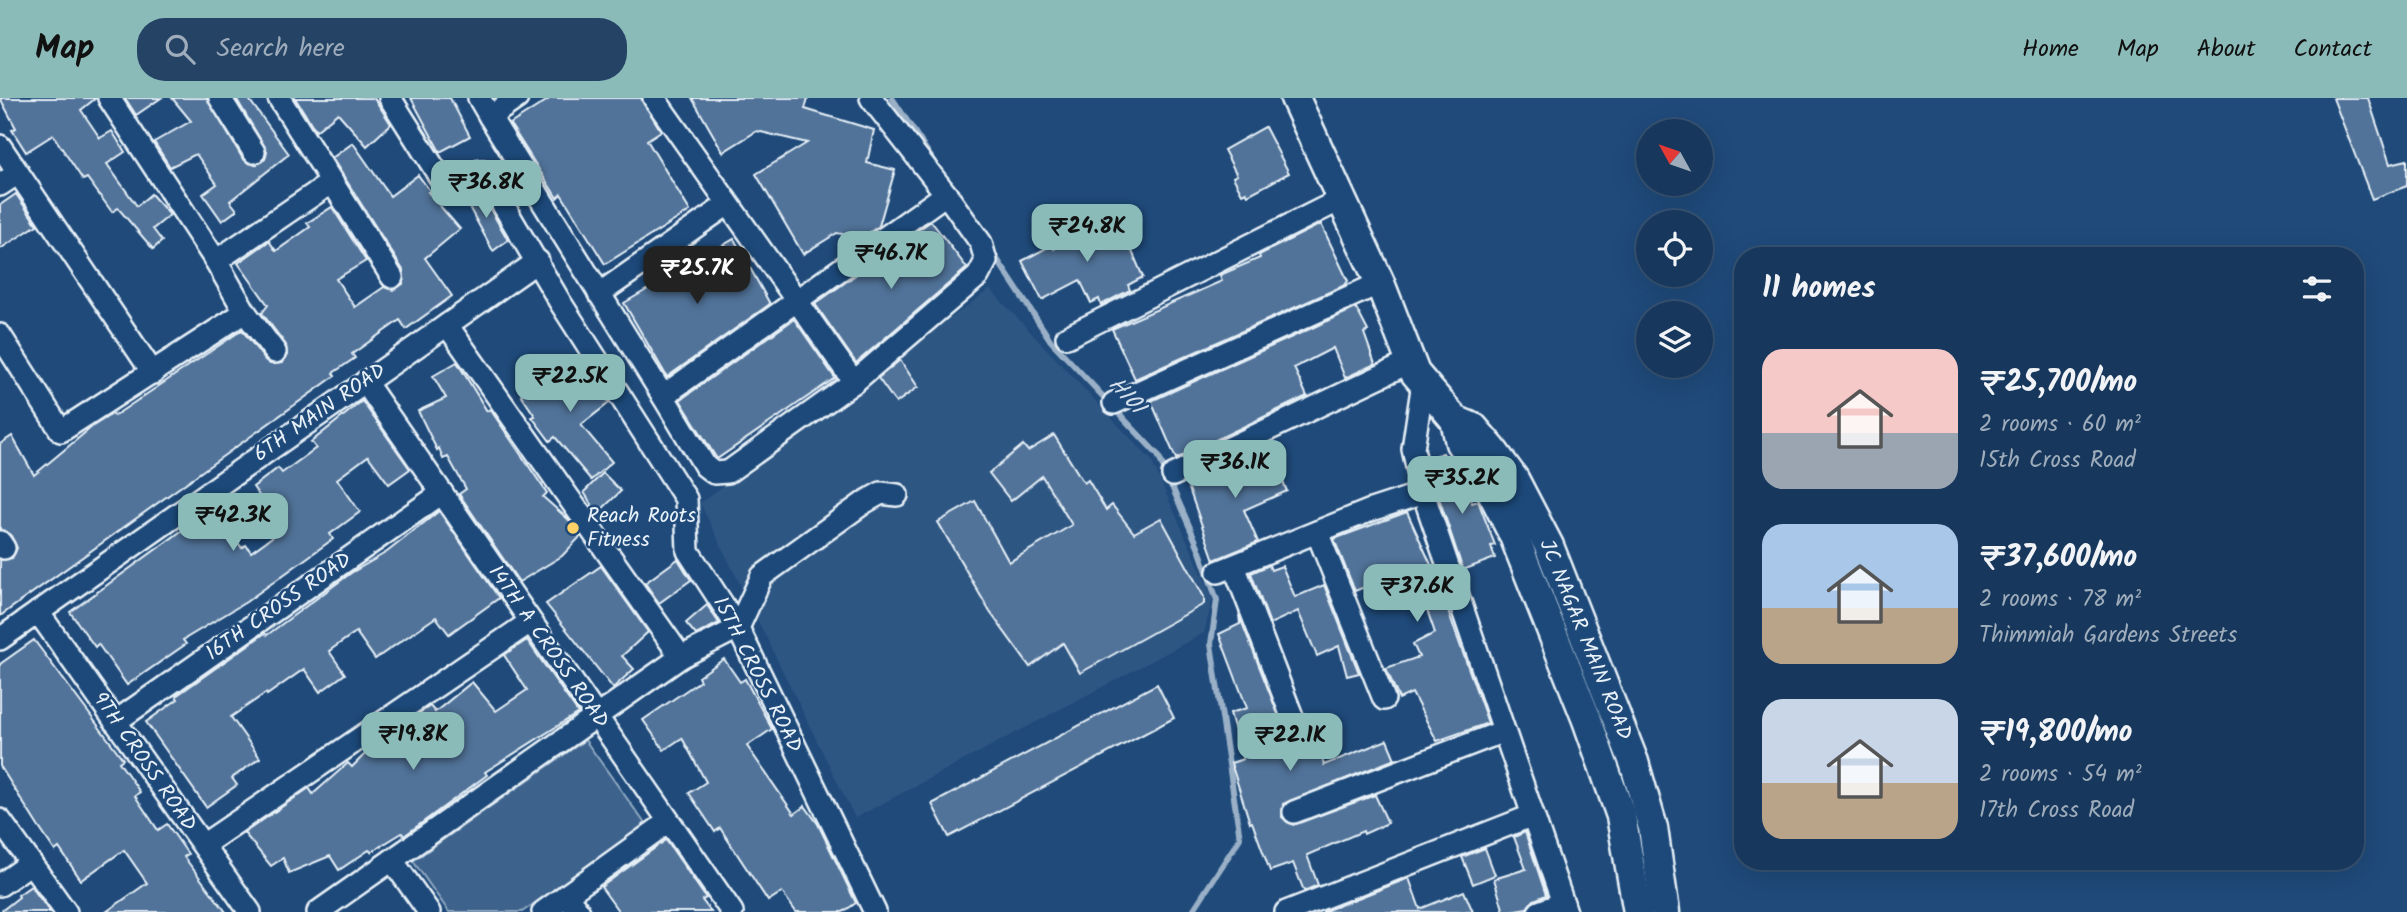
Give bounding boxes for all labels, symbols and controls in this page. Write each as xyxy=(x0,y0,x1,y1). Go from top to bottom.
search box xyxy=(137,18,627,81)
text: Map xyxy=(35,23,95,76)
text: Search here xyxy=(217,28,345,70)
icon: search xyxy=(161,30,199,68)
text: Home xyxy=(2022,30,2079,69)
text: Map xyxy=(2117,30,2159,69)
text: About xyxy=(2197,30,2255,69)
text: Contact xyxy=(2293,30,2372,69)
north arrow xyxy=(1636,119,1713,196)
map controls xyxy=(1636,119,1713,378)
pin: ₹36.8K xyxy=(429,160,543,220)
text: ₹36.8K xyxy=(447,165,525,201)
pin: ₹24.8K xyxy=(1030,204,1144,264)
text: ₹24.8K xyxy=(1048,209,1126,245)
button: locate xyxy=(1636,210,1713,287)
pin: ₹46.7K xyxy=(834,232,948,291)
text: ₹46.7K xyxy=(853,236,929,272)
pin: ₹25.7K xyxy=(640,246,754,306)
text: ₹25.7K xyxy=(659,251,735,287)
text: 11 homes xyxy=(1762,265,1875,313)
icon: filters xyxy=(2298,270,2336,308)
button: layers xyxy=(1636,301,1713,378)
pin: ₹22.5K xyxy=(513,354,627,414)
street label: 6TH MAIN ROAD xyxy=(247,355,393,471)
text: ₹22.5K xyxy=(531,359,609,395)
text: ₹25,700/mo xyxy=(1979,359,2137,407)
water label: H101 xyxy=(1099,369,1156,426)
icon: home xyxy=(1818,377,1902,461)
text: 2 rooms · 60 m² xyxy=(1979,407,2141,443)
pin: ₹36.1K xyxy=(1178,440,1292,500)
text: 15th Cross Road xyxy=(1979,443,2136,479)
text: ₹36.1K xyxy=(1199,445,1271,481)
pin: ₹35.2K xyxy=(1405,456,1519,516)
text: ₹35.2K xyxy=(1424,461,1500,497)
pin: ₹42.3K xyxy=(176,494,290,553)
text: ₹42.3K xyxy=(194,498,272,534)
place label: Reach Roots Fitness xyxy=(587,500,696,557)
marker: Reach Roots Fitness xyxy=(565,520,581,536)
text: ₹37,600/mo xyxy=(1979,534,2137,582)
street label: JC NAGAR MAIN ROAD xyxy=(1530,535,1640,745)
street label: 16TH CROSS ROAD xyxy=(199,544,359,670)
icon: home xyxy=(1818,552,1902,636)
street label: 14TH A CROSS ROAD xyxy=(479,559,617,735)
pin: ₹37.6K xyxy=(1360,564,1474,624)
text: ₹37.6K xyxy=(1379,569,1455,605)
text: 2 rooms · 78 m² xyxy=(1979,582,2141,618)
street label: 15TH CROSS ROAD xyxy=(703,591,811,759)
text: Thimmiah Gardens Streets xyxy=(1979,618,2237,654)
street label: 9TH CROSS ROAD xyxy=(83,685,205,839)
text: ₹19,800/mo xyxy=(1979,709,2132,757)
pin: ₹19.8K xyxy=(356,712,470,772)
pin: ₹22.1K xyxy=(1233,714,1347,773)
text: ₹19.8K xyxy=(377,717,449,753)
text: ₹22.1K xyxy=(1253,718,1327,754)
icon: home xyxy=(1818,727,1902,811)
text: 2 rooms · 54 m² xyxy=(1979,757,2142,793)
text: 17th Cross Road xyxy=(1979,793,2134,829)

